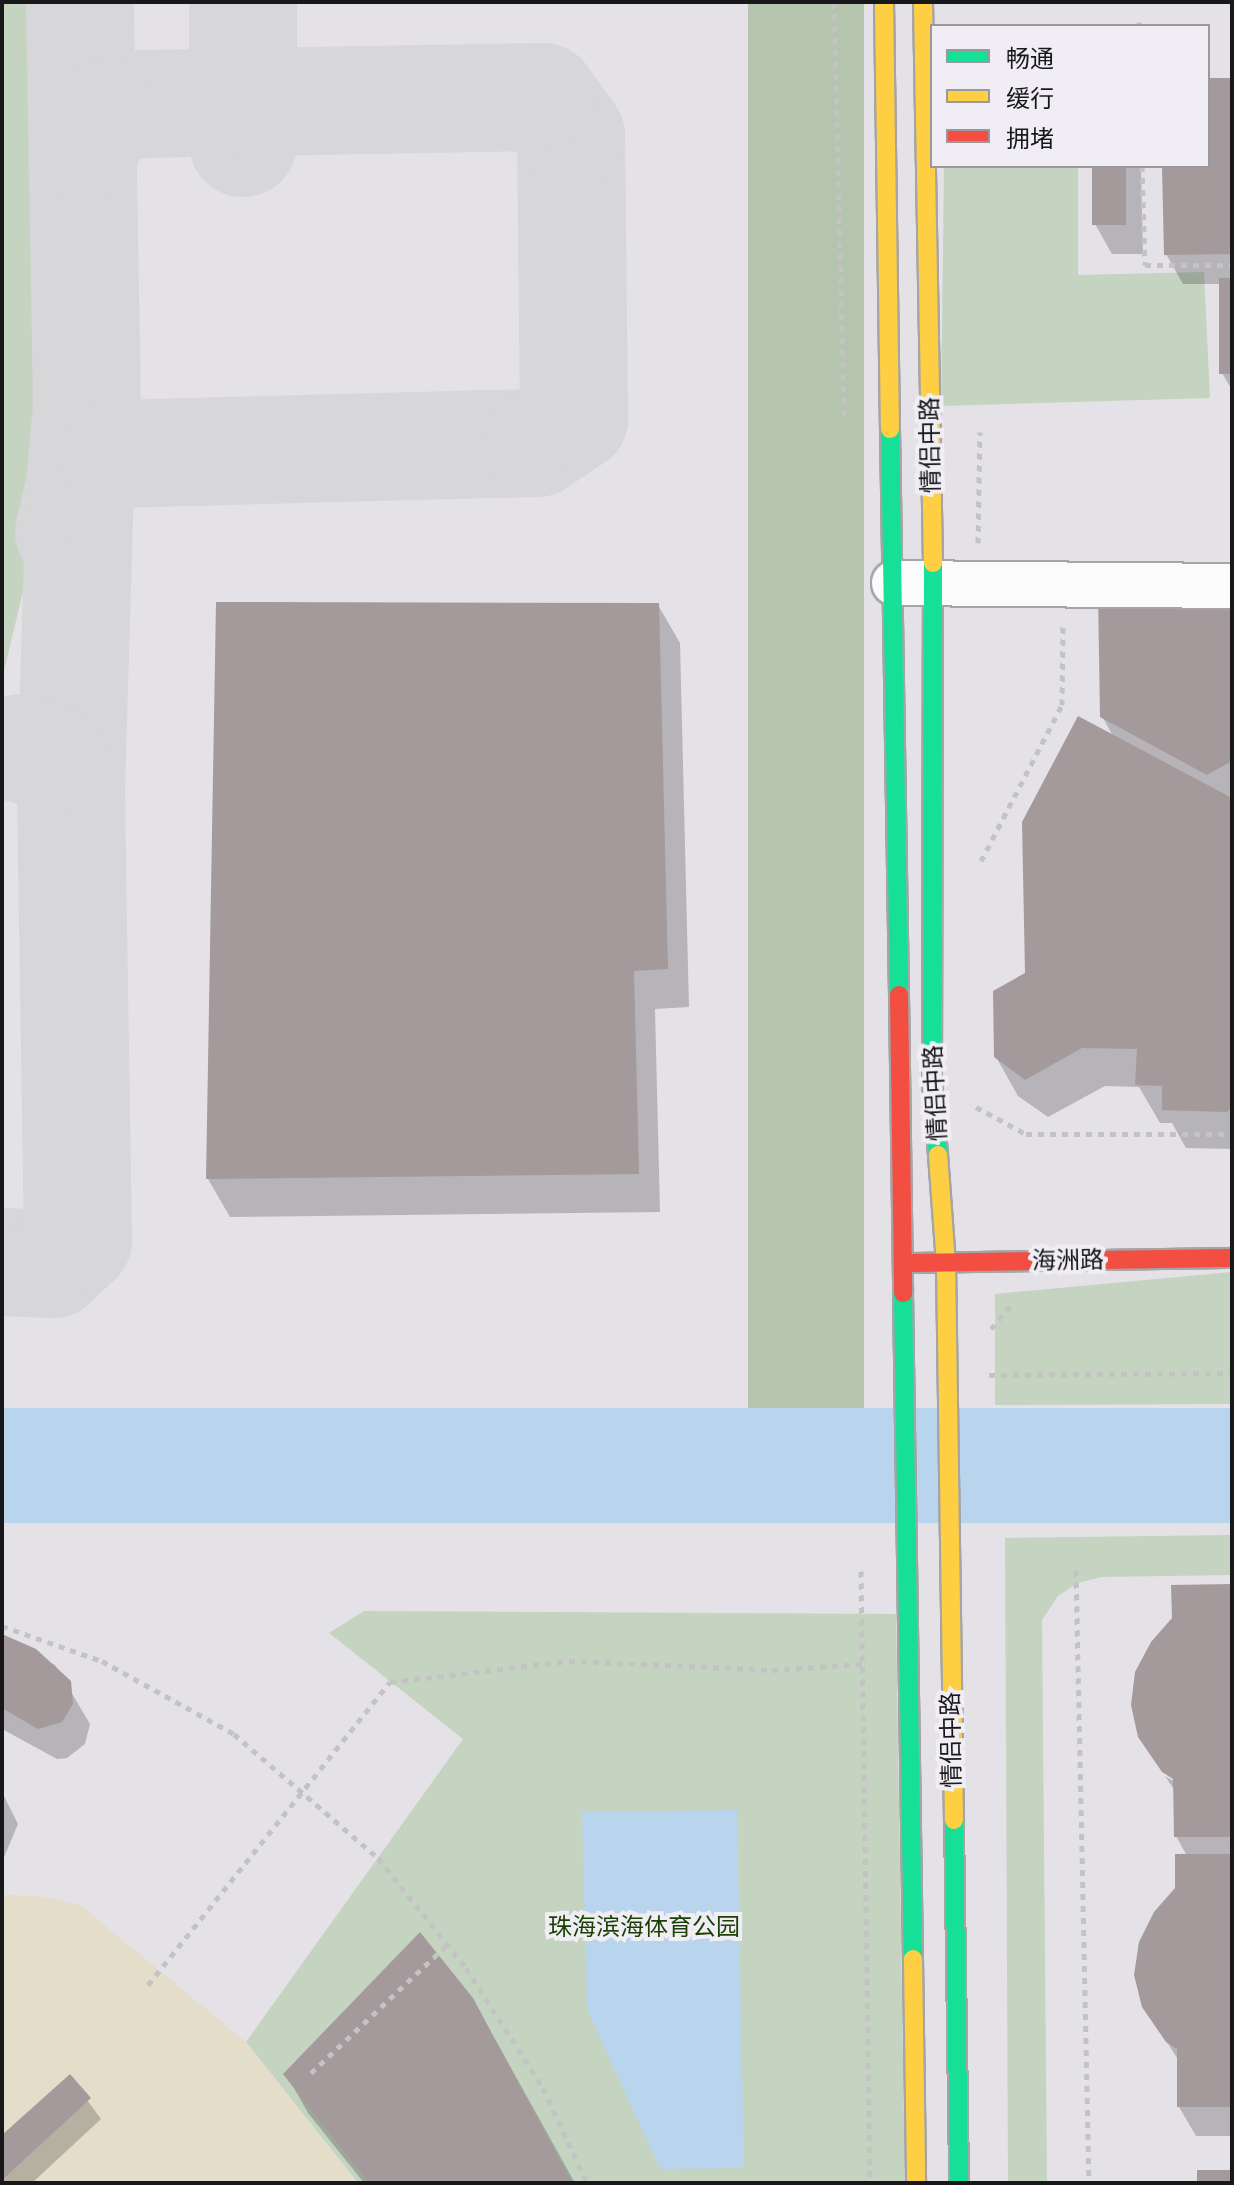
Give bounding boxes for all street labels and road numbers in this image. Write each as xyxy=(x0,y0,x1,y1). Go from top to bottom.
street label: 情侣中路 xyxy=(915,397,945,493)
street label: 情侣中路 xyxy=(918,1044,952,1142)
street label: 海洲路 xyxy=(1032,1245,1104,1275)
street label: 情侣中路 xyxy=(936,1692,966,1788)

